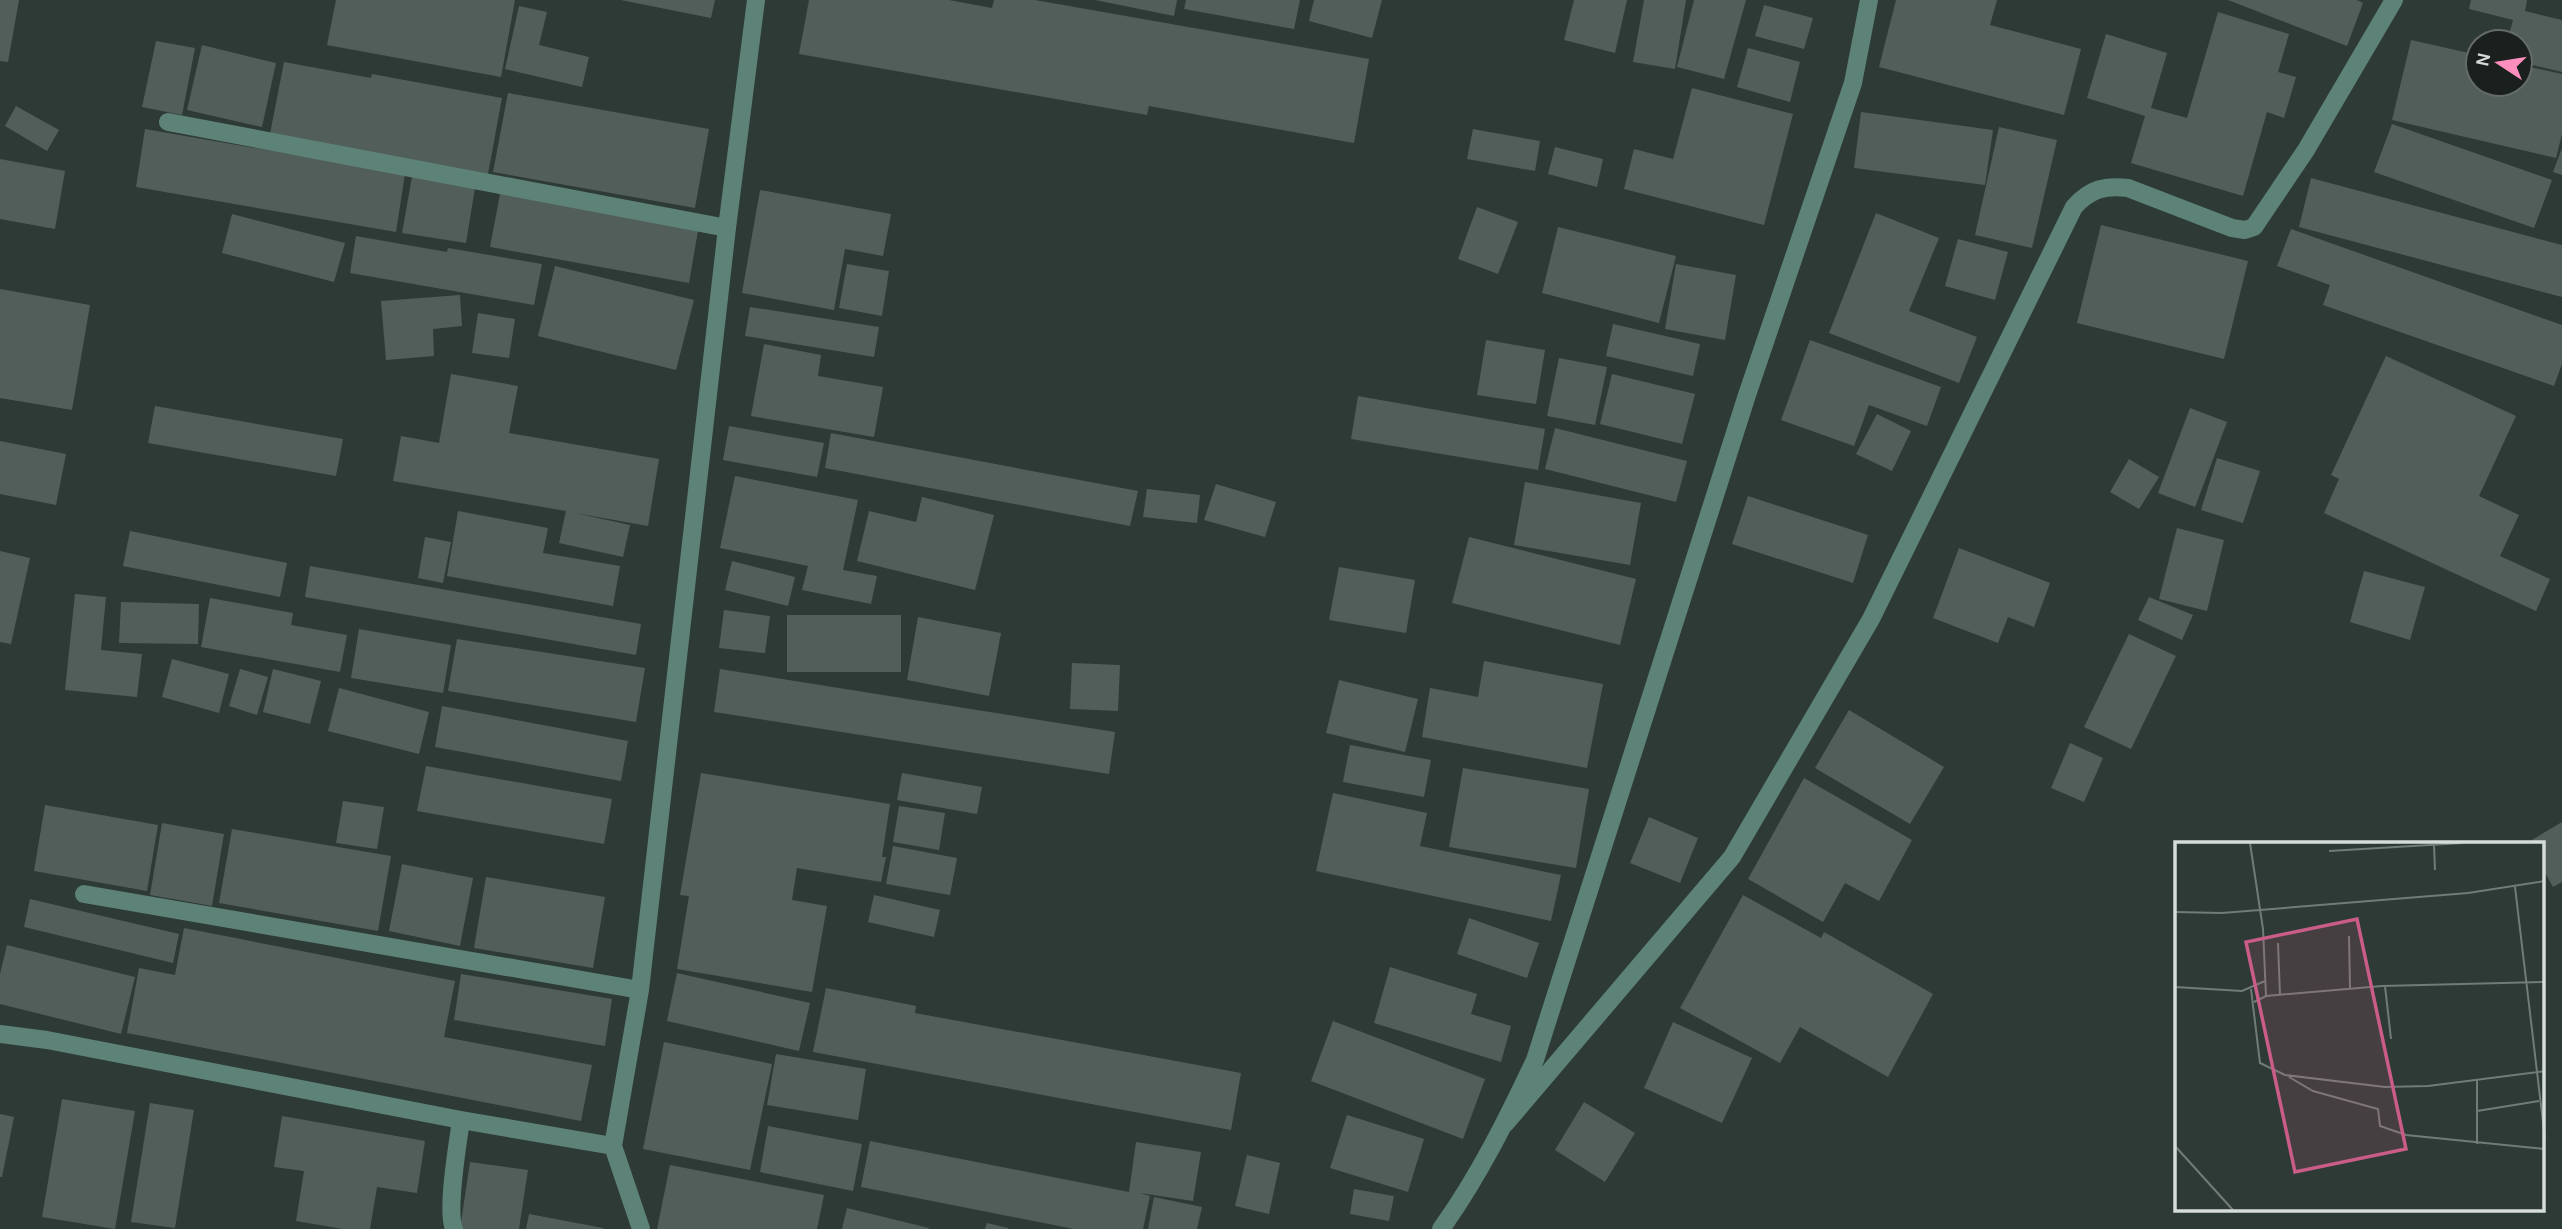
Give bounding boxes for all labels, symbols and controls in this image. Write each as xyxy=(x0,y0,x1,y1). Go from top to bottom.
north arrow xyxy=(2464,28,2534,98)
text: N xyxy=(2471,51,2496,69)
inset map xyxy=(2175,842,2544,1212)

